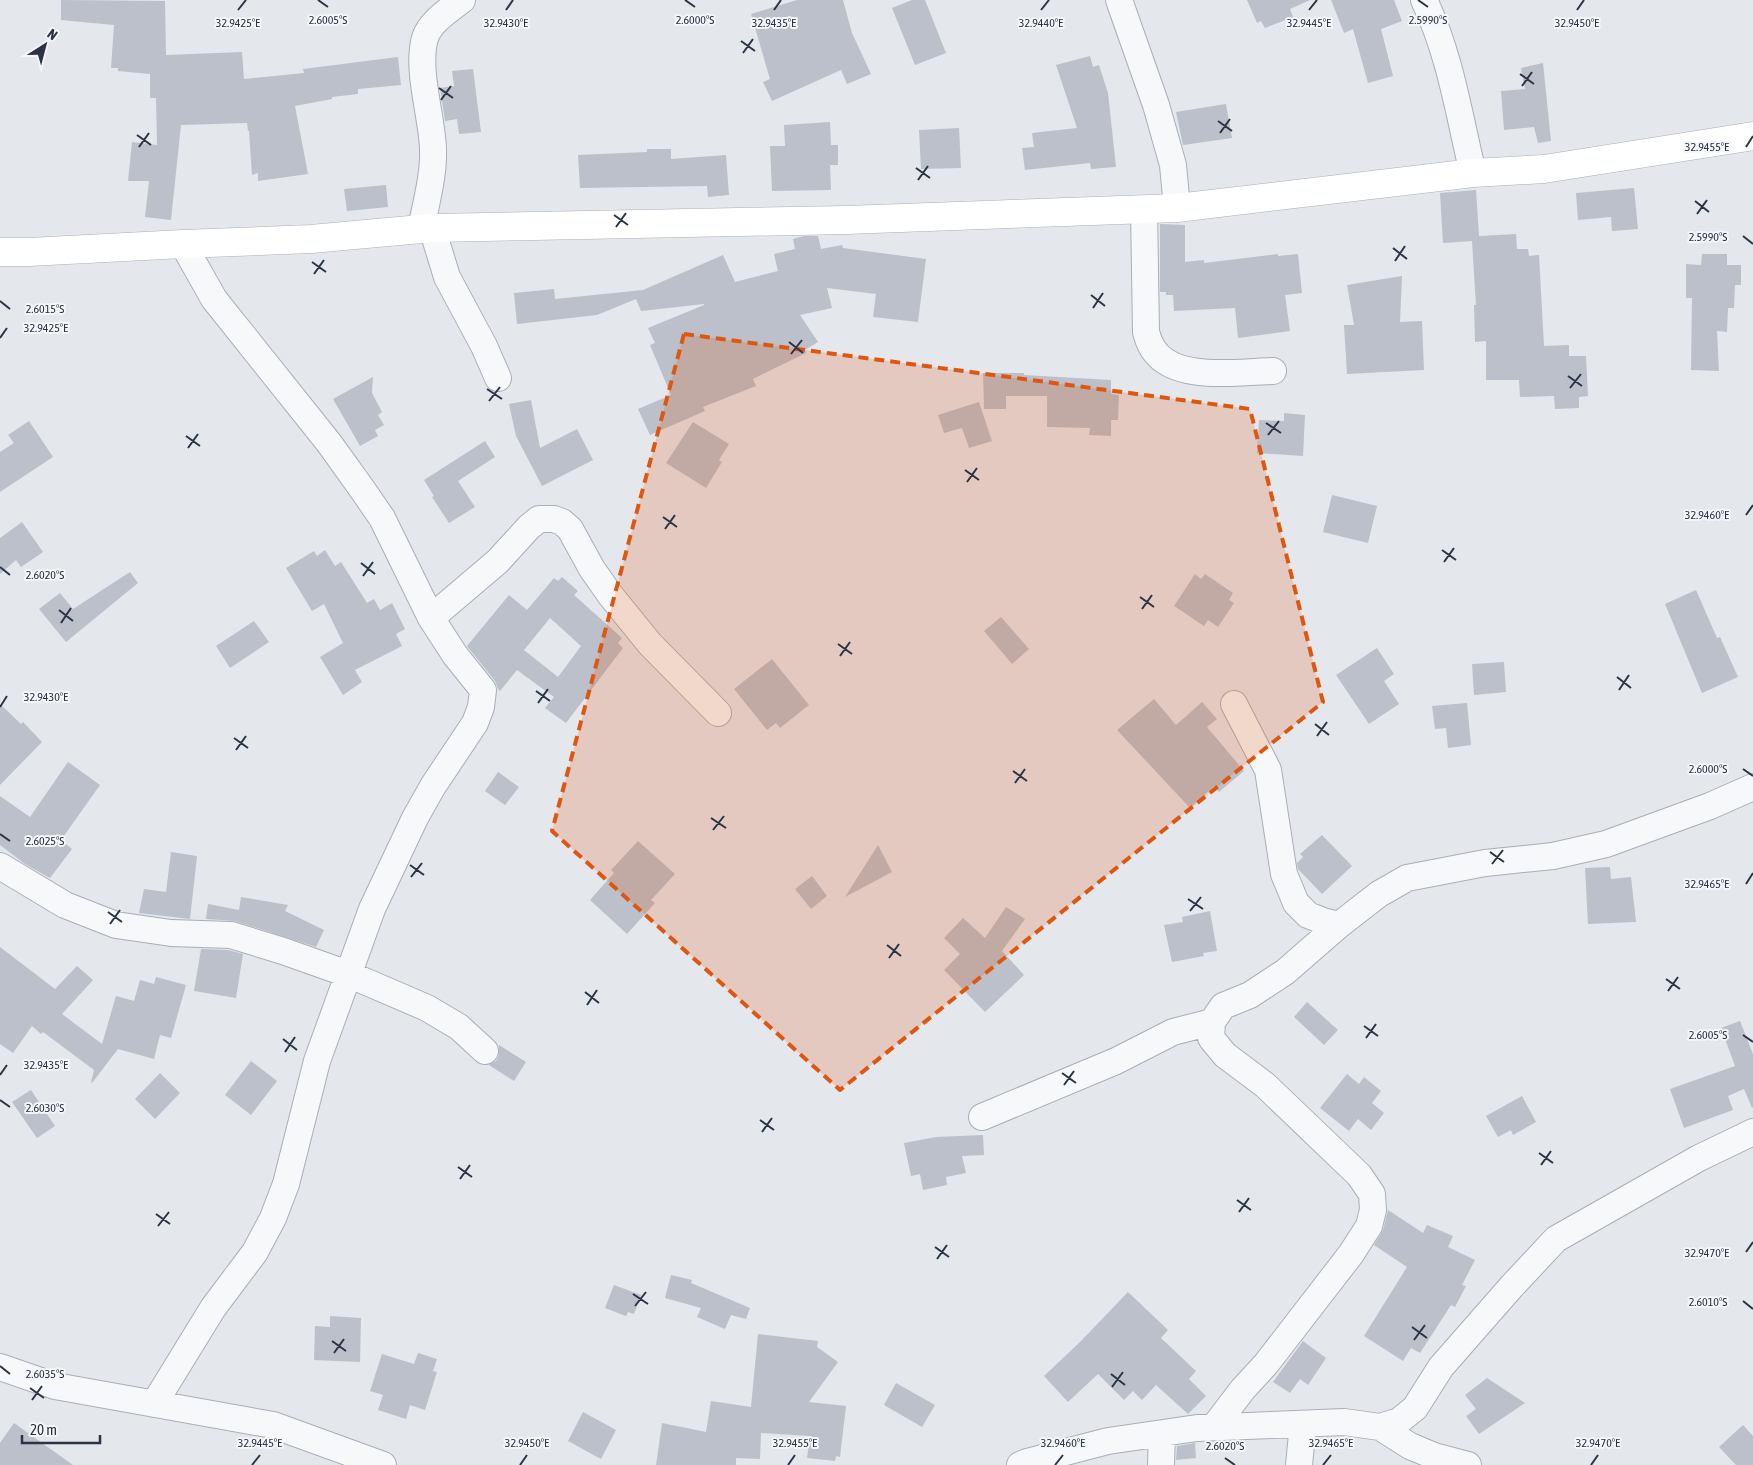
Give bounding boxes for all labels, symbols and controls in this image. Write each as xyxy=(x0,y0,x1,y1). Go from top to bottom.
text: 2.6005°S xyxy=(309,13,347,27)
text: 2.6000°S xyxy=(676,13,714,27)
text: 2.5990°S xyxy=(1409,13,1447,27)
text: 32.9425°E xyxy=(216,16,260,30)
text: 32.9430°E xyxy=(484,16,528,30)
text: 32.9435°E xyxy=(752,16,796,30)
text: 32.9440°E xyxy=(1019,16,1063,30)
text: 32.9445°E xyxy=(1287,16,1331,30)
text: 32.9450°E xyxy=(1555,16,1599,30)
north arrow xyxy=(20,20,70,70)
text: N xyxy=(45,26,61,43)
text: 32.9455°E xyxy=(1685,140,1729,154)
text: 2.5990°S xyxy=(1689,230,1727,244)
text: 2.6015°S xyxy=(26,302,64,316)
text: 32.9425°E xyxy=(24,321,68,335)
text: 32.9460°E xyxy=(1685,508,1729,522)
text: 2.6020°S xyxy=(26,568,64,582)
text: 32.9430°E xyxy=(24,690,68,704)
text: 2.6000°S xyxy=(1689,762,1727,776)
text: 2.6025°S xyxy=(26,834,64,848)
text: 32.9465°E xyxy=(1685,877,1729,891)
text: 2.6005°S xyxy=(1689,1028,1727,1042)
text: 32.9435°E xyxy=(24,1058,68,1072)
text: 2.6030°S xyxy=(26,1101,64,1115)
text: 32.9470°E xyxy=(1685,1246,1729,1260)
text: 2.6010°S xyxy=(1689,1295,1727,1309)
text: 2.6035°S xyxy=(26,1367,64,1381)
scale bar xyxy=(22,1412,100,1444)
text: 20 m xyxy=(30,1421,57,1438)
text: 32.9445°E xyxy=(238,1436,282,1450)
text: 32.9450°E xyxy=(505,1436,549,1450)
text: 32.9455°E xyxy=(773,1436,817,1450)
text: 32.9460°E xyxy=(1041,1436,1085,1450)
text: 32.9465°E xyxy=(1309,1436,1353,1450)
text: 32.9470°E xyxy=(1576,1436,1620,1450)
text: 2.6020°S xyxy=(1206,1439,1244,1453)

